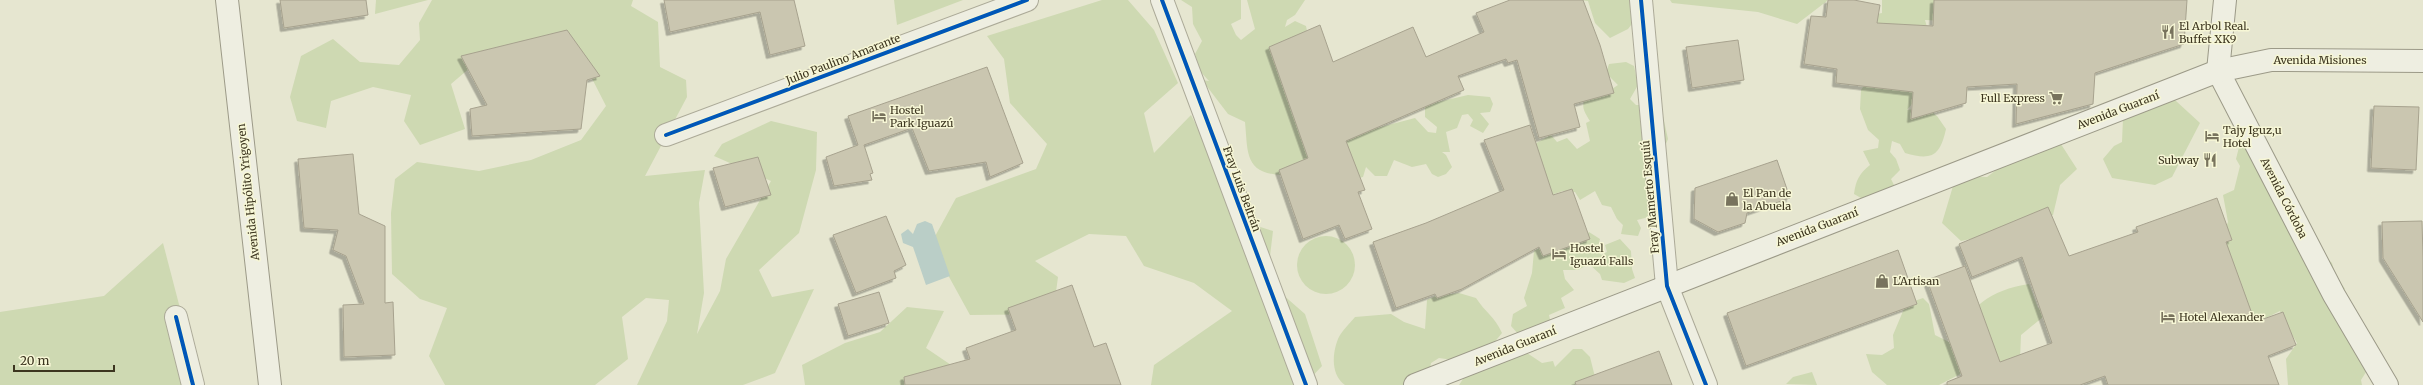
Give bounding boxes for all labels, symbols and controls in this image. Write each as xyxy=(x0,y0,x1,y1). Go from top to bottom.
place label: El Arbol Real. Buffet XK9 xyxy=(2179,19,2249,46)
restaurant icon: El Arbol Real. Buffet XK9 xyxy=(2160,24,2176,40)
street label: Julio Paulino Amarante xyxy=(783,31,902,88)
street label: Avenida Misiones xyxy=(2272,53,2367,67)
street label: Avenida Guaraní xyxy=(2074,88,2162,133)
supermarket icon: Full Express xyxy=(2048,90,2064,106)
place label: Full Express xyxy=(1980,91,2045,105)
place label: Hostel Park Iguazú xyxy=(890,103,953,130)
hotel icon: Hostel Park Iguazú xyxy=(871,108,887,124)
street label: Avenida Hipólito Yrigoyen xyxy=(234,122,262,262)
place label: Tajy Iguz,u Hotel xyxy=(2223,123,2282,150)
hotel icon: Tajy Iguz,u Hotel xyxy=(2204,128,2220,144)
street label: Fray Mamerto Esquiú xyxy=(1638,140,1662,254)
street label: Fray Luis Beltrán xyxy=(1220,144,1264,234)
restaurant icon: Subway xyxy=(2202,152,2218,168)
place label: Subway xyxy=(2158,153,2200,167)
street label: Avenida Córdoba xyxy=(2257,154,2310,241)
place label: El Pan de la Abuela xyxy=(1743,186,1792,213)
shop icon: El Pan de la Abuela xyxy=(1724,191,1740,207)
street label: Avenida Guaraní xyxy=(1773,205,1861,250)
place label: Hostel Iguazú Falls xyxy=(1570,241,1633,268)
hotel icon: Hostel Iguazú Falls xyxy=(1551,246,1567,262)
shop icon: L'Artisan xyxy=(1874,273,1890,289)
place label: L'Artisan xyxy=(1893,274,1940,288)
hotel icon: Hotel Alexander xyxy=(2160,309,2176,325)
place label: Hotel Alexander xyxy=(2179,310,2264,324)
street label: Avenida Guaraní xyxy=(1471,323,1558,369)
scale bar xyxy=(14,347,114,373)
text: 20 m xyxy=(20,353,49,368)

